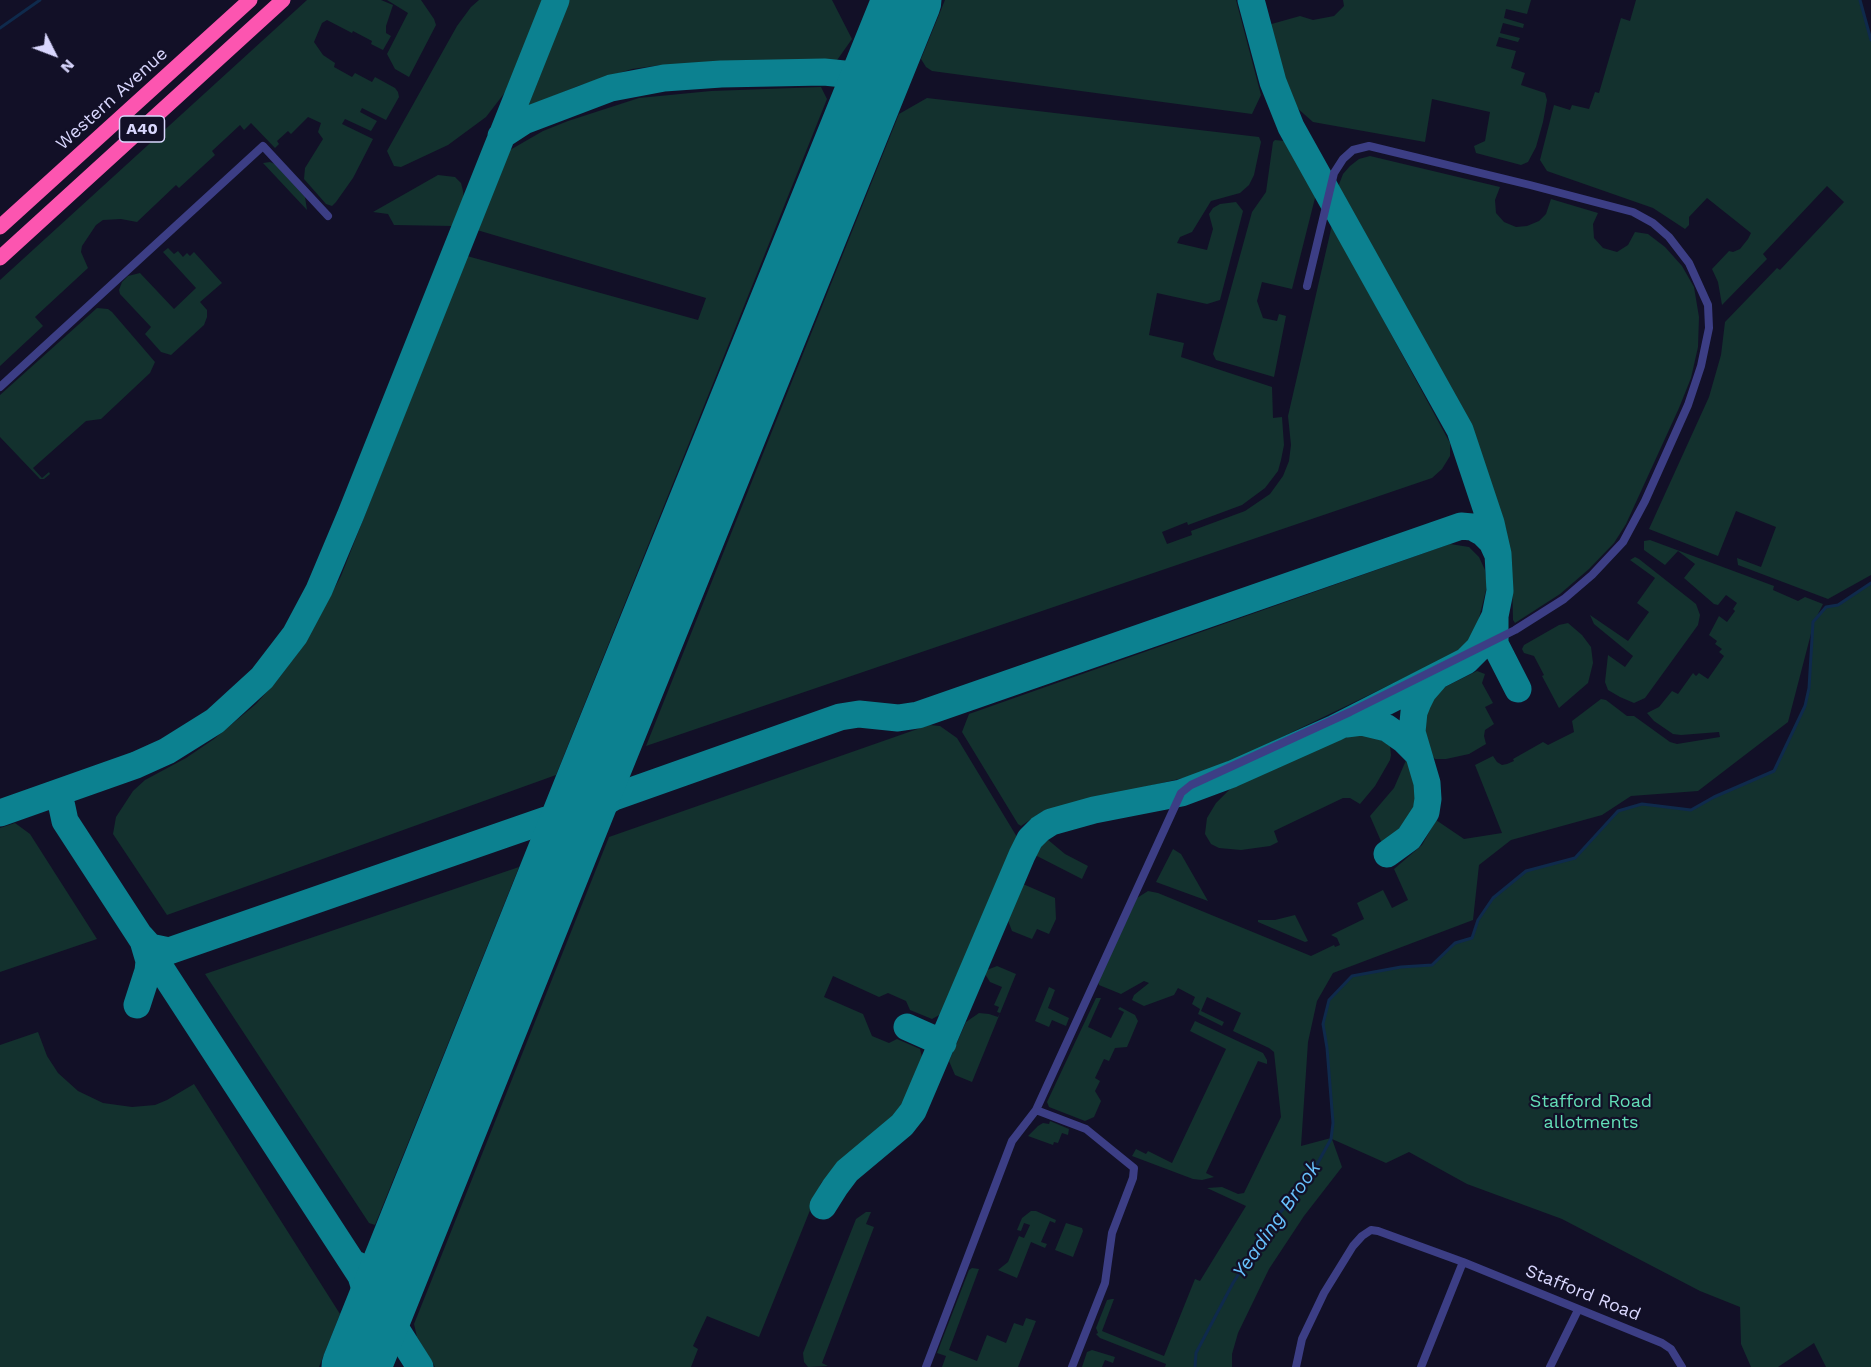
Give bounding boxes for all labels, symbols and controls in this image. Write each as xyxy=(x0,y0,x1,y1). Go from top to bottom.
north arrow xyxy=(24,24,84,84)
street label: Western Avenue xyxy=(52,43,172,155)
text: N xyxy=(57,56,79,77)
road number: A40 xyxy=(120,116,164,142)
park label: Stafford Road allotments xyxy=(1530,1091,1652,1134)
water label: Yeading Brook xyxy=(1228,1157,1326,1283)
street label: Stafford Road xyxy=(1522,1260,1644,1326)

